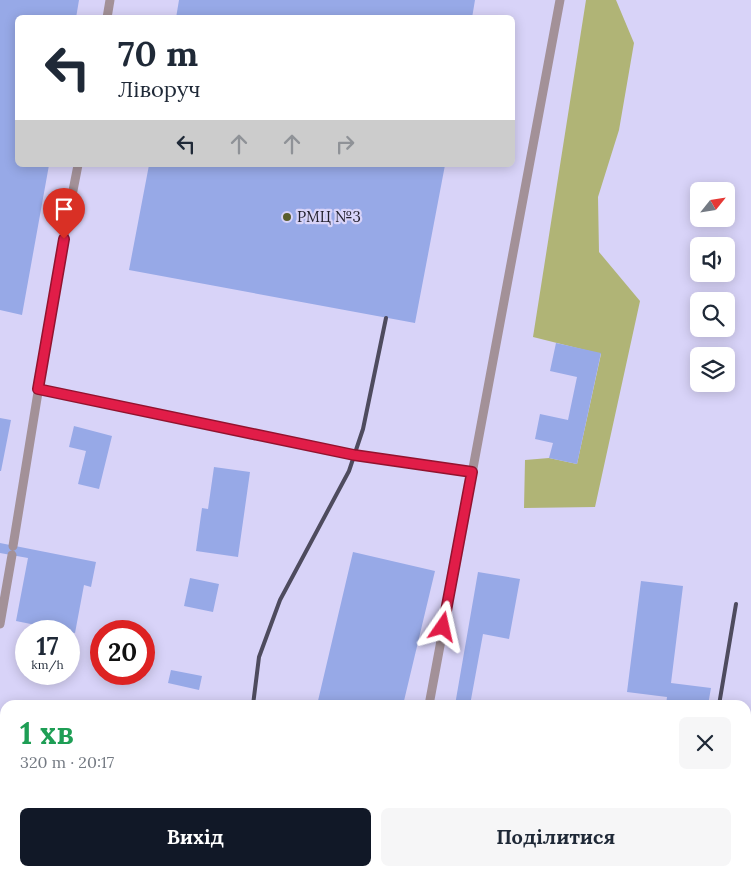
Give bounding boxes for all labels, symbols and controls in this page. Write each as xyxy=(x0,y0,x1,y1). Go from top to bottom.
text: 70 m xyxy=(118,31,198,76)
icon: left xyxy=(35,35,100,100)
text: Ліворуч xyxy=(118,75,201,103)
icon: left xyxy=(172,130,200,158)
icon: ahead xyxy=(225,130,253,158)
icon: ahead xyxy=(278,130,306,158)
icon: right xyxy=(331,130,359,158)
north arrow xyxy=(690,182,735,228)
map controls xyxy=(690,182,735,392)
pin xyxy=(43,188,85,239)
icon: arrive xyxy=(50,195,78,223)
place label: РМЦ №3 xyxy=(297,207,361,226)
marker: РМЦ №3 xyxy=(281,211,293,223)
button: sound xyxy=(690,237,735,282)
button: search xyxy=(690,292,735,337)
button: layers xyxy=(690,347,735,392)
position arrow xyxy=(416,600,468,652)
speed limit sign: 20 xyxy=(90,620,155,685)
text: 17 xyxy=(37,630,58,662)
text: km/h xyxy=(31,657,64,672)
text: 1 хв xyxy=(20,714,74,752)
button: close xyxy=(679,717,731,769)
text: 320 m · 20:17 xyxy=(20,752,114,772)
button: Вихід xyxy=(20,808,371,866)
button: Поділитися xyxy=(381,808,731,866)

